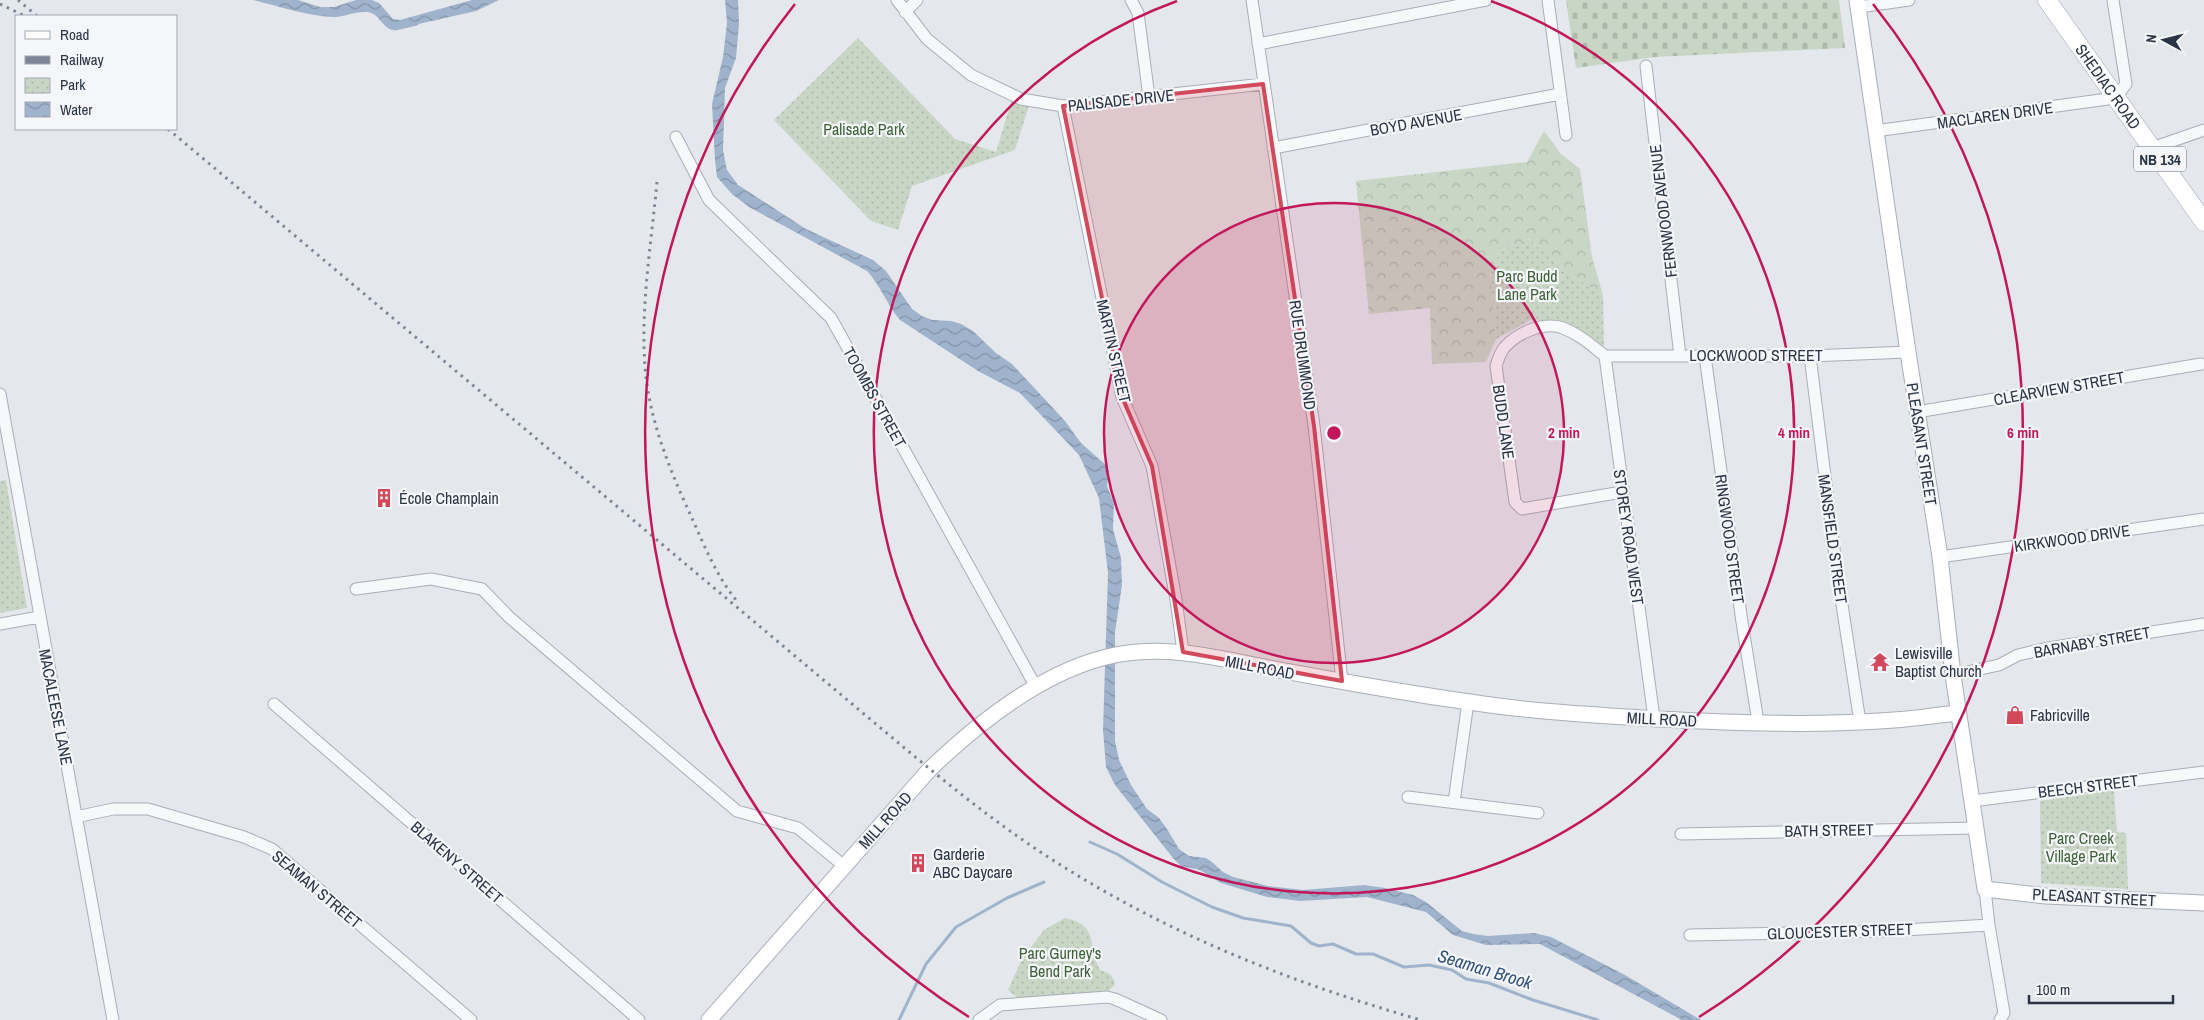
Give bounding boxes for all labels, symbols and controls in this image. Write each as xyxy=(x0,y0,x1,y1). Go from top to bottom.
legend xyxy=(15,15,178,130)
north arrow xyxy=(2139,15,2189,65)
text: Road xyxy=(60,24,89,45)
text: N xyxy=(2142,33,2161,44)
street label: SHEDIAC ROAD xyxy=(2070,39,2146,134)
text: Railway xyxy=(60,49,105,70)
text: Park xyxy=(60,74,86,95)
street label: PALISADE DRIVE xyxy=(1067,83,1175,117)
street label: MACLAREN DRIVE xyxy=(1936,96,2054,134)
text: Water xyxy=(60,99,92,120)
street label: BOYD AVENUE xyxy=(1368,103,1464,141)
park label: Palisade Park xyxy=(823,118,905,140)
street label: FERNWOOD AVENUE xyxy=(1644,143,1682,279)
road number: NB 134 xyxy=(2134,146,2186,172)
park label: Parc Budd Lane Park xyxy=(1496,265,1558,305)
street label: MARTIN STREET xyxy=(1091,297,1137,405)
street label: RUE DRUMMOND xyxy=(1284,299,1322,411)
street label: TOOMBS STREET xyxy=(838,343,912,451)
street label: LOCKWOOD STREET xyxy=(1689,344,1823,366)
street label: CLEARVIEW STREET xyxy=(1992,366,2126,410)
street label: PLEASANT STREET xyxy=(1901,381,1943,507)
street label: BUDD LANE xyxy=(1488,383,1520,461)
text: 2 min xyxy=(1548,422,1580,443)
text: 4 min xyxy=(1778,422,1810,443)
text: 6 min xyxy=(2007,422,2039,443)
centre of rings xyxy=(1325,424,1343,442)
street label: STOREY ROAD WEST xyxy=(1609,468,1649,606)
street label: RINGWOOD STREET xyxy=(1710,473,1750,605)
street label: MANSFIELD STREET xyxy=(1813,473,1853,605)
building icon: École Champlain xyxy=(373,487,395,509)
place label: École Champlain xyxy=(399,487,499,509)
street label: KIRKWOOD DRIVE xyxy=(2013,519,2131,557)
street label: BARNABY STREET xyxy=(2032,621,2152,663)
place label: Lewisville Baptist Church xyxy=(1895,642,1982,682)
street label: MACALEESE LANE xyxy=(34,647,78,767)
street label: MILL ROAD xyxy=(1223,649,1297,685)
temple icon: Lewisville Baptist Church xyxy=(1869,651,1891,673)
shop icon: Fabricville xyxy=(2004,704,2026,726)
place label: Fabricville xyxy=(2030,704,2090,726)
street label: MILL ROAD xyxy=(1626,706,1698,732)
street label: BEECH STREET xyxy=(2037,769,2139,803)
street label: MILL ROAD xyxy=(853,787,917,853)
street label: BLAKENY STREET xyxy=(406,816,508,908)
street label: BATH STREET xyxy=(1784,818,1874,842)
park label: Parc Creek Village Park xyxy=(2046,827,2117,867)
place label: Garderie ABC Daycare xyxy=(932,843,1012,883)
street label: SEAMAN STREET xyxy=(267,845,367,933)
building icon: Garderie ABC Daycare xyxy=(907,852,929,874)
street label: PLEASANT STREET xyxy=(2032,883,2156,911)
street label: GLOUCESTER STREET xyxy=(1767,917,1913,945)
park label: Parc Gurney's Bend Park xyxy=(1019,942,1101,982)
water label: Seaman Brook xyxy=(1435,943,1536,995)
scale bar xyxy=(2029,972,2173,1004)
text: 100 m xyxy=(2036,979,2070,1000)

